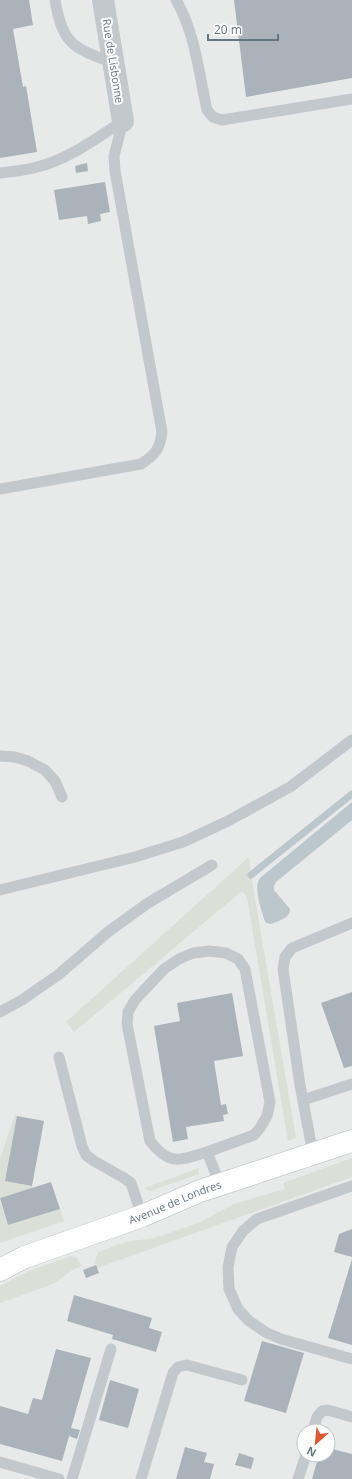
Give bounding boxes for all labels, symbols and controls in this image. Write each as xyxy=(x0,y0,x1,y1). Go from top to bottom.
scale bar xyxy=(208,16,278,42)
street label: Rue de Lisbonne xyxy=(99,18,128,104)
text: 20 m xyxy=(214,21,242,38)
street label: Avenue de Londres xyxy=(127,1177,223,1227)
north arrow xyxy=(296,1423,336,1463)
text: N xyxy=(304,1444,319,1461)

